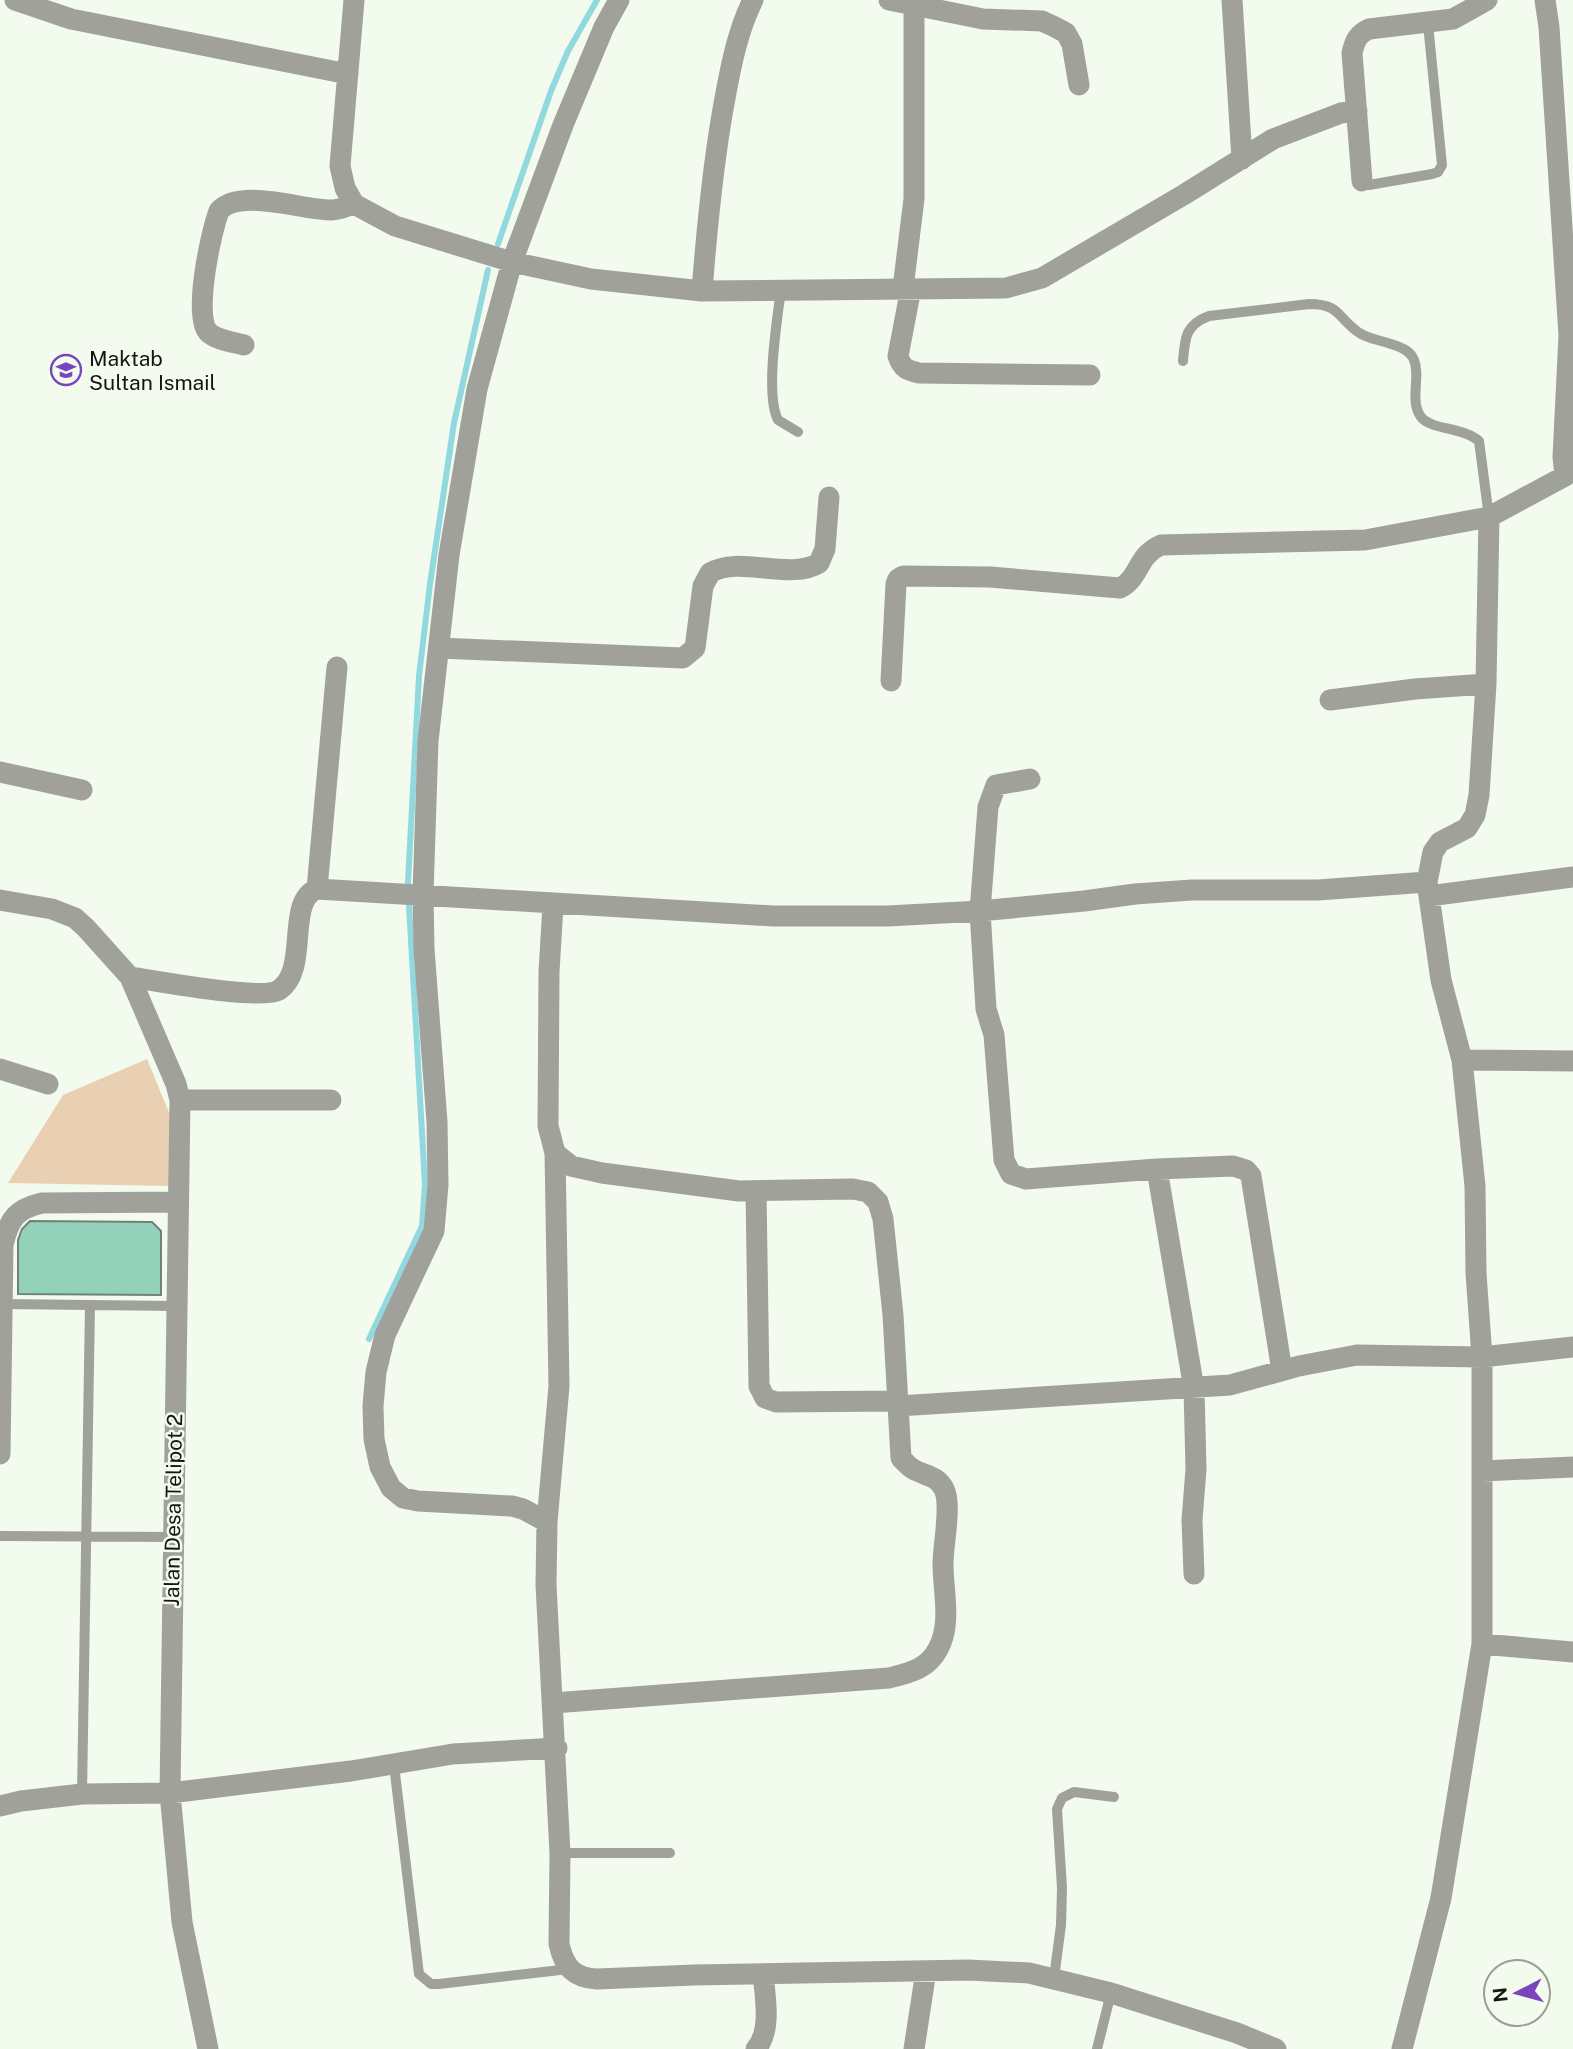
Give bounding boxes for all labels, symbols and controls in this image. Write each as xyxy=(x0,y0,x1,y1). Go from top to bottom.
place label: Maktab Sultan Ismail xyxy=(89,346,216,395)
school or university icon: Maktab Sultan Ismail xyxy=(49,353,83,387)
street label: Jalan Desa Telipot 2 xyxy=(159,1413,187,1607)
north arrow xyxy=(1482,1958,1552,2028)
text: N xyxy=(1488,1986,1512,2003)

